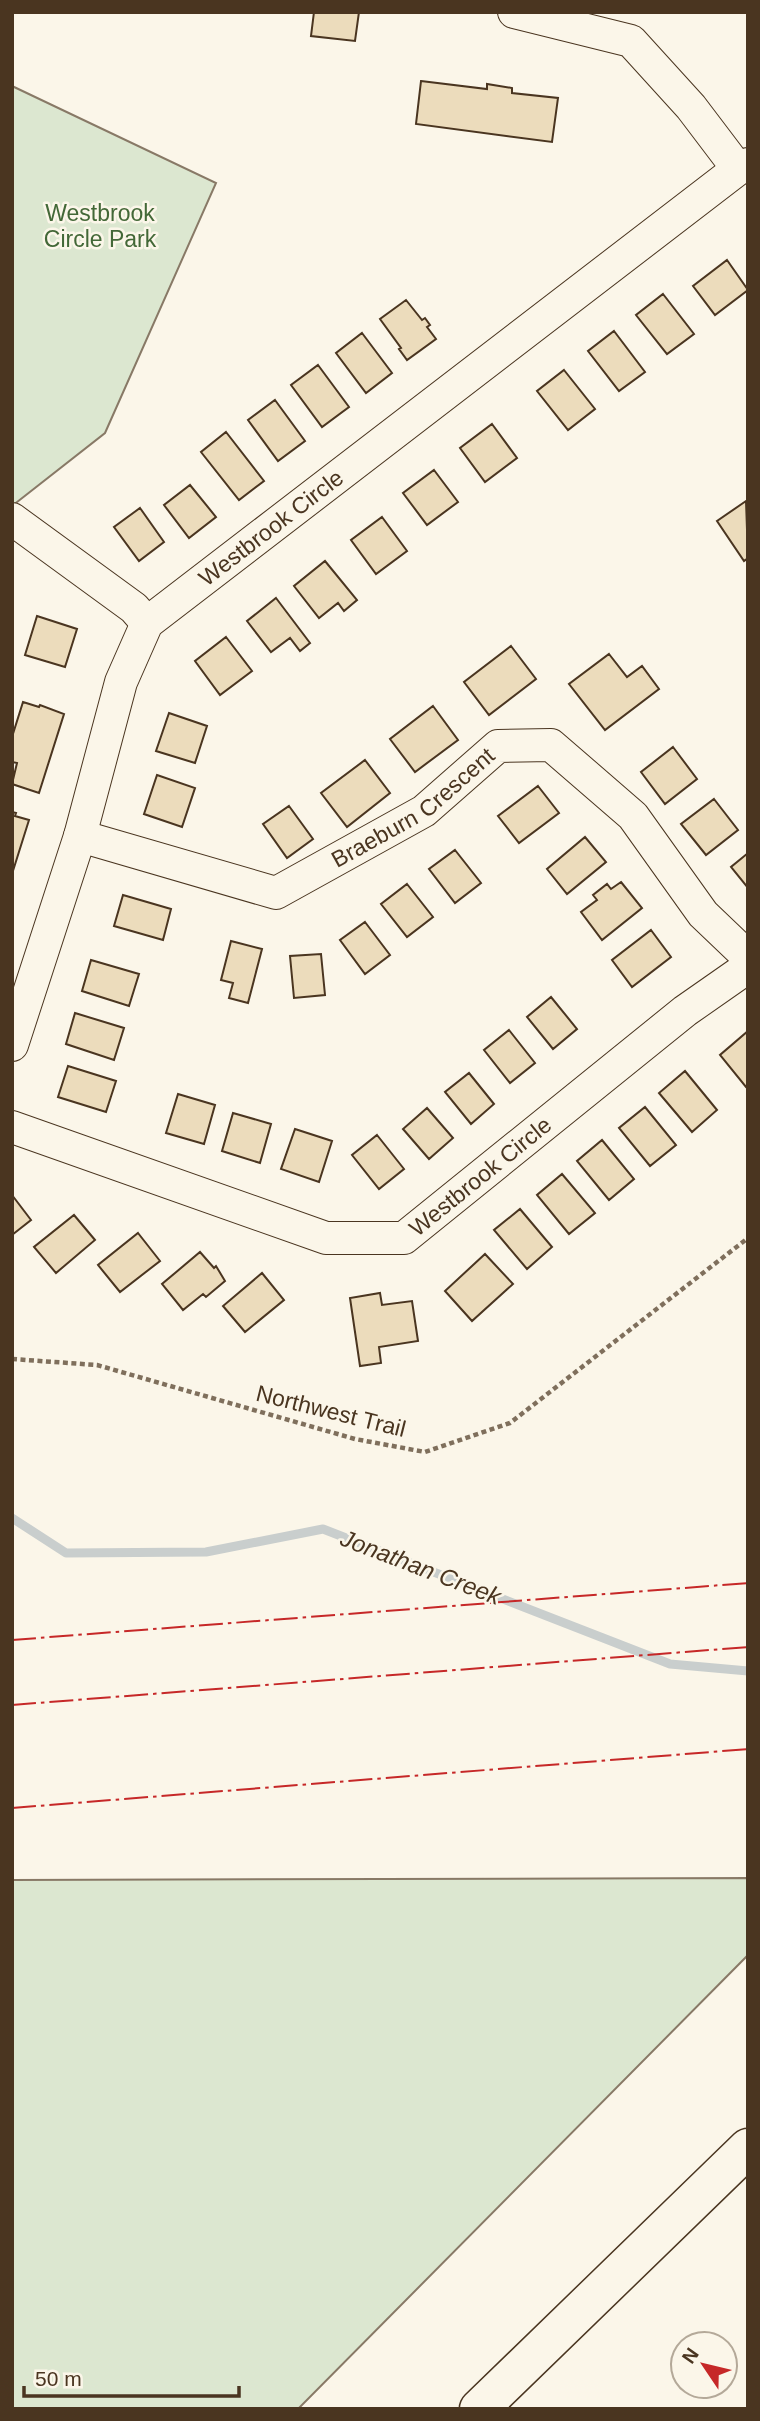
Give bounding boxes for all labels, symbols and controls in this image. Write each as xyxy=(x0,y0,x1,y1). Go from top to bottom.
park label: Westbrook Circle Park xyxy=(44,200,157,252)
street label: Westbrook Circle xyxy=(194,464,348,591)
street label: Braeburn Crescent xyxy=(327,742,500,873)
street label: Westbrook Circle xyxy=(404,1111,556,1241)
street label: Northwest Trail xyxy=(253,1380,409,1442)
water label: Jonathan Creek xyxy=(336,1524,507,1611)
north arrow xyxy=(669,2330,739,2400)
text: N xyxy=(678,2344,703,2367)
scale bar xyxy=(24,2354,240,2398)
text: 50 m xyxy=(35,2367,82,2390)

